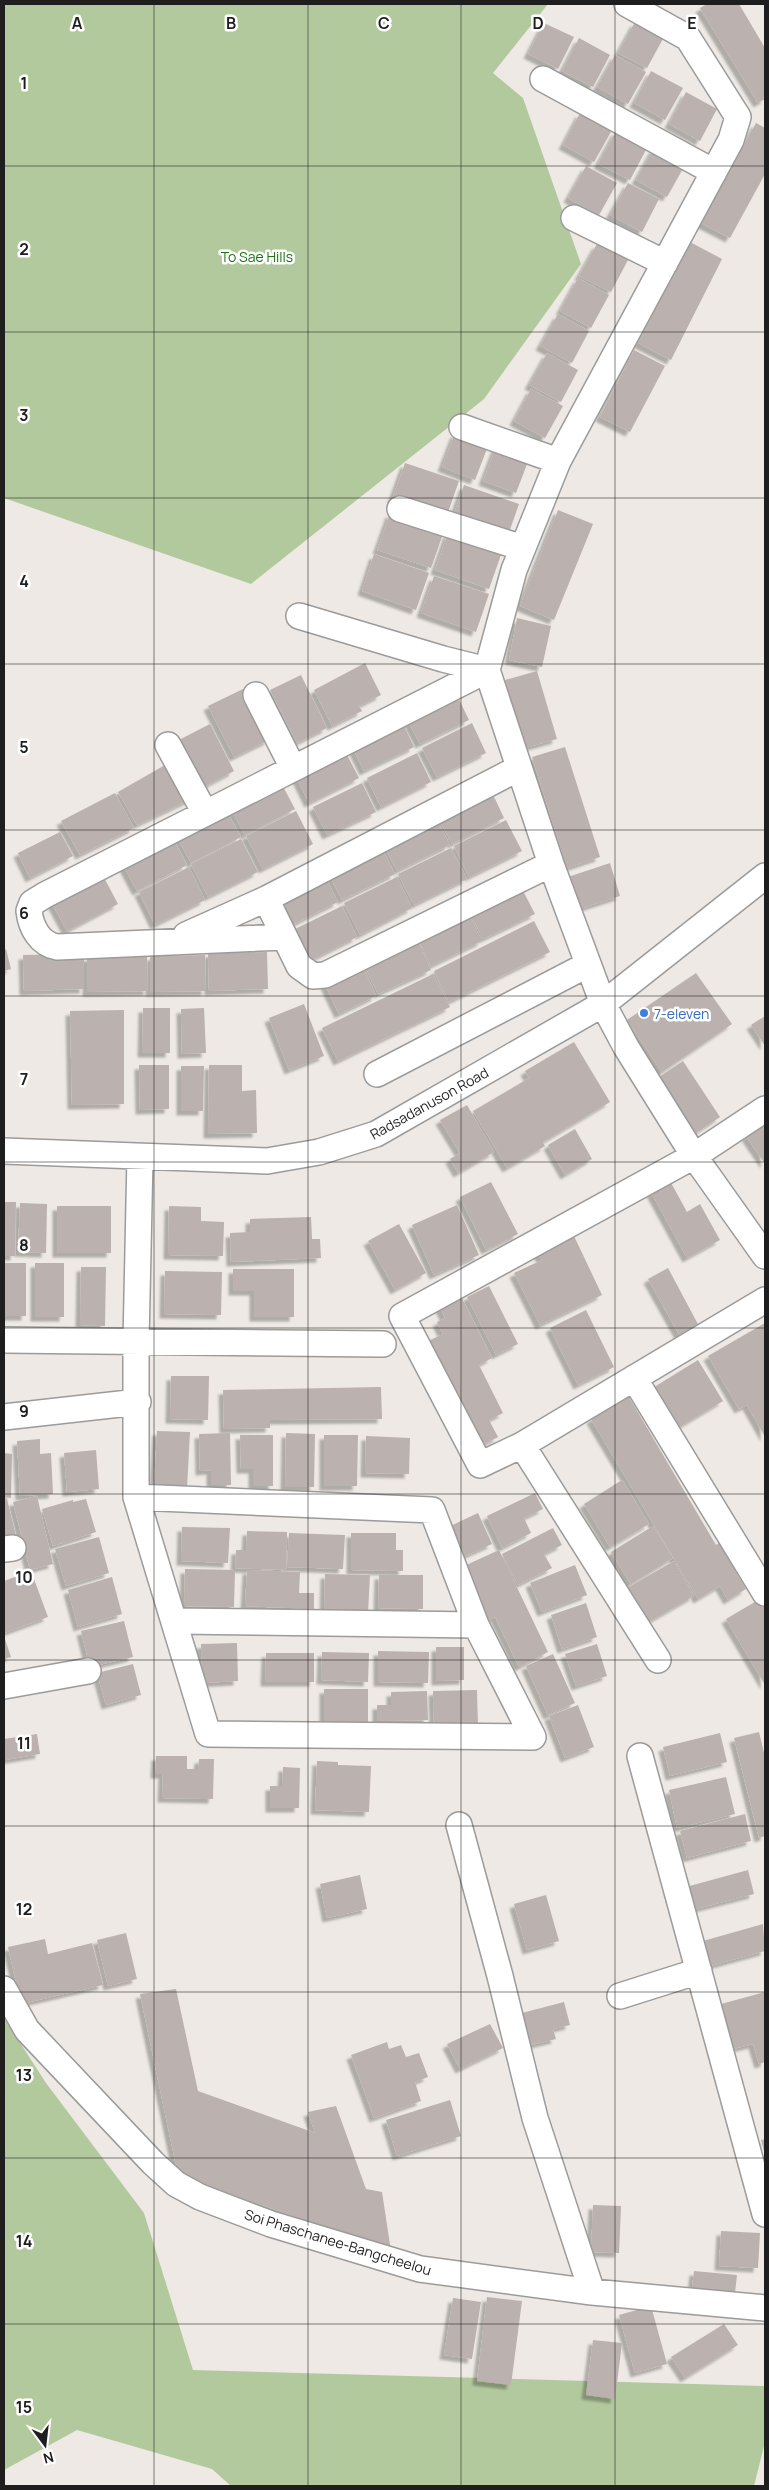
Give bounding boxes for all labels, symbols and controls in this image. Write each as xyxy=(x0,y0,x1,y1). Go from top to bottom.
text: A xyxy=(72,12,83,34)
text: B xyxy=(226,12,236,34)
text: C xyxy=(378,12,390,34)
text: D xyxy=(532,12,544,34)
text: E xyxy=(687,12,697,34)
text: 1 xyxy=(20,72,28,94)
text: 2 xyxy=(19,238,29,260)
park label: To Sae Hills xyxy=(221,247,293,266)
text: 3 xyxy=(19,404,29,426)
text: 4 xyxy=(19,570,29,592)
text: 5 xyxy=(19,736,29,758)
text: 6 xyxy=(19,902,29,924)
place label: 7-eleven xyxy=(654,1004,709,1023)
marker: 7-eleven xyxy=(638,1007,650,1019)
street label: Radsadanuson Road xyxy=(366,1063,492,1143)
text: 7 xyxy=(20,1068,28,1090)
text: 8 xyxy=(19,1234,29,1256)
text: 9 xyxy=(19,1400,29,1422)
text: 10 xyxy=(15,1566,33,1588)
text: 11 xyxy=(17,1732,31,1754)
text: 12 xyxy=(16,1898,32,1920)
text: 13 xyxy=(16,2064,32,2086)
street label: Soi Phaschanee-Bangcheelou xyxy=(242,2204,434,2280)
text: 14 xyxy=(16,2230,32,2252)
text: 15 xyxy=(16,2396,32,2418)
north arrow xyxy=(20,2420,70,2470)
text: N xyxy=(41,2448,56,2469)

